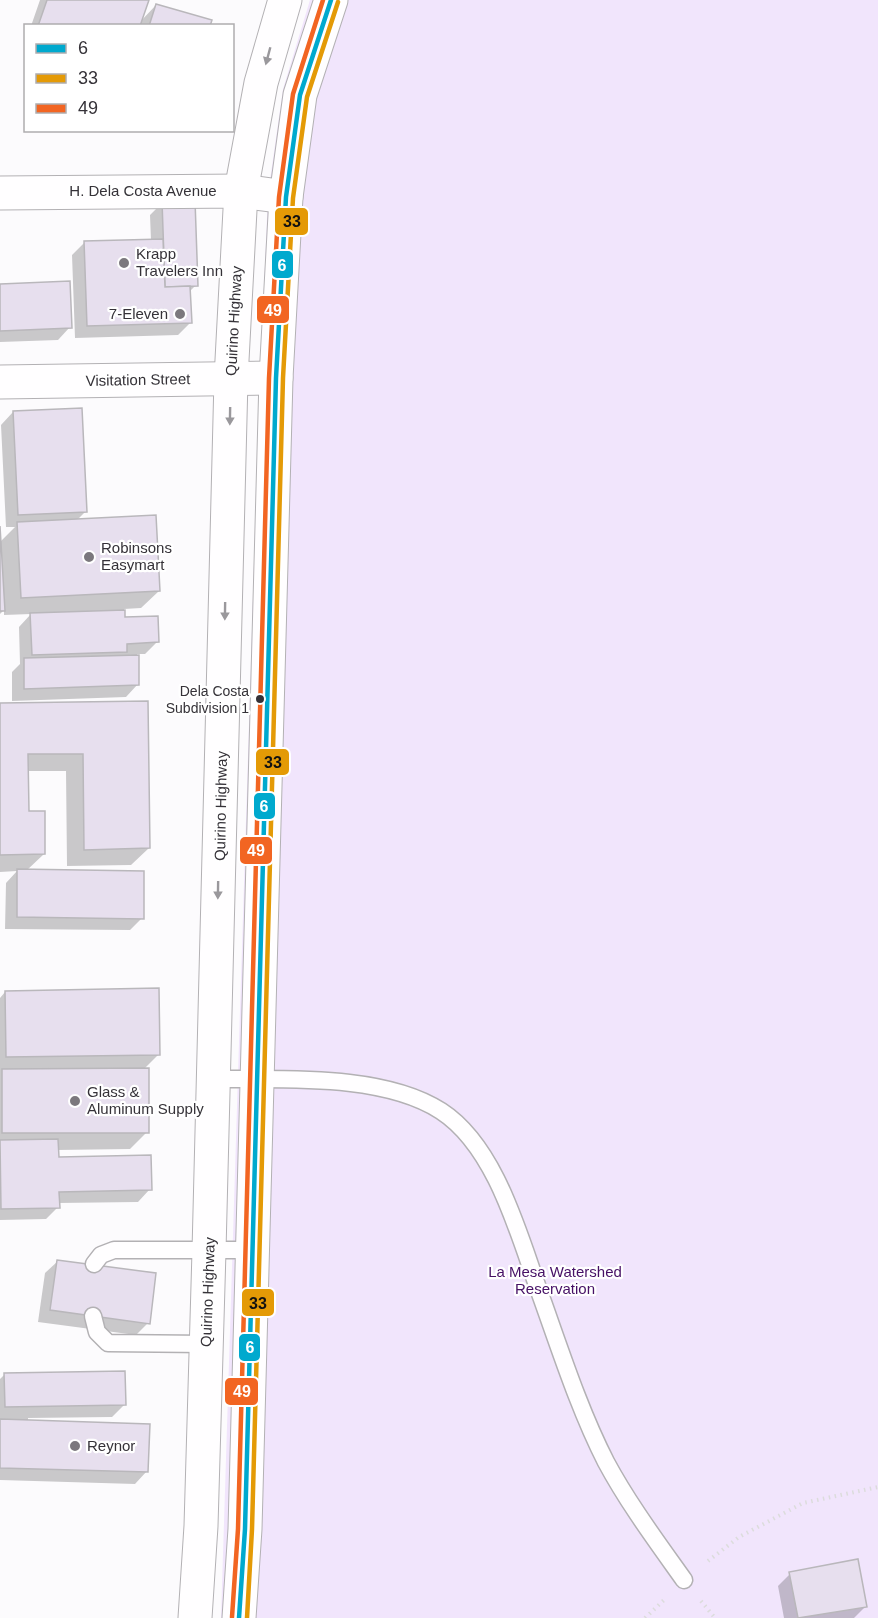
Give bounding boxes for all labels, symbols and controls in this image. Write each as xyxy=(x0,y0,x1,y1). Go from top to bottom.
legend xyxy=(24,24,234,132)
text: 6 xyxy=(78,38,88,58)
one-way arrow xyxy=(263,47,273,65)
text: 33 xyxy=(78,68,98,88)
text: 49 xyxy=(78,98,98,118)
street label: H. Dela Costa Avenue xyxy=(69,182,217,199)
line badge: 33 xyxy=(274,207,309,236)
text: 33 xyxy=(283,213,301,230)
place label: Krapp Travelers Inn xyxy=(136,245,223,279)
line badge: 6 xyxy=(271,250,294,279)
marker: Krapp Travelers Inn xyxy=(117,256,131,270)
text: 6 xyxy=(278,257,287,274)
street label: Quirino Highway xyxy=(222,265,245,376)
line badge: 49 xyxy=(256,295,290,324)
text: 49 xyxy=(264,302,282,319)
place label: 7-Eleven xyxy=(109,305,168,322)
marker: 7-Eleven xyxy=(173,307,187,321)
street label: Visitation Street xyxy=(85,370,191,389)
one-way arrow xyxy=(226,406,235,425)
place label: Robinsons Easymart xyxy=(101,539,172,573)
marker: Robinsons Easymart xyxy=(82,550,96,564)
one-way arrow xyxy=(221,601,230,620)
place label: Dela Costa Subdivision 1 xyxy=(166,683,249,716)
marker: Dela Costa Subdivision 1 xyxy=(254,693,266,705)
line badge: 33 xyxy=(255,748,290,776)
street label: Quirino Highway xyxy=(211,750,230,861)
text: 33 xyxy=(264,754,282,771)
line badge: 6 xyxy=(253,792,276,820)
text: 6 xyxy=(260,798,269,815)
line badge: 49 xyxy=(239,836,273,865)
text: 49 xyxy=(247,842,265,859)
one-way arrow xyxy=(214,880,223,899)
place label: Glass & Aluminum Supply xyxy=(87,1083,204,1117)
marker: Glass & Aluminum Supply xyxy=(68,1094,82,1108)
street label: Quirino Highway xyxy=(197,1236,218,1347)
park label: La Mesa Watershed Reservation xyxy=(488,1263,622,1297)
line badge: 33 xyxy=(241,1288,275,1317)
text: 33 xyxy=(249,1295,267,1312)
line badge: 6 xyxy=(238,1333,261,1362)
text: 6 xyxy=(246,1339,255,1356)
line badge: 49 xyxy=(224,1377,259,1406)
text: 49 xyxy=(233,1383,251,1400)
place label: Reynor xyxy=(87,1437,135,1454)
marker: Reynor xyxy=(68,1439,82,1453)

